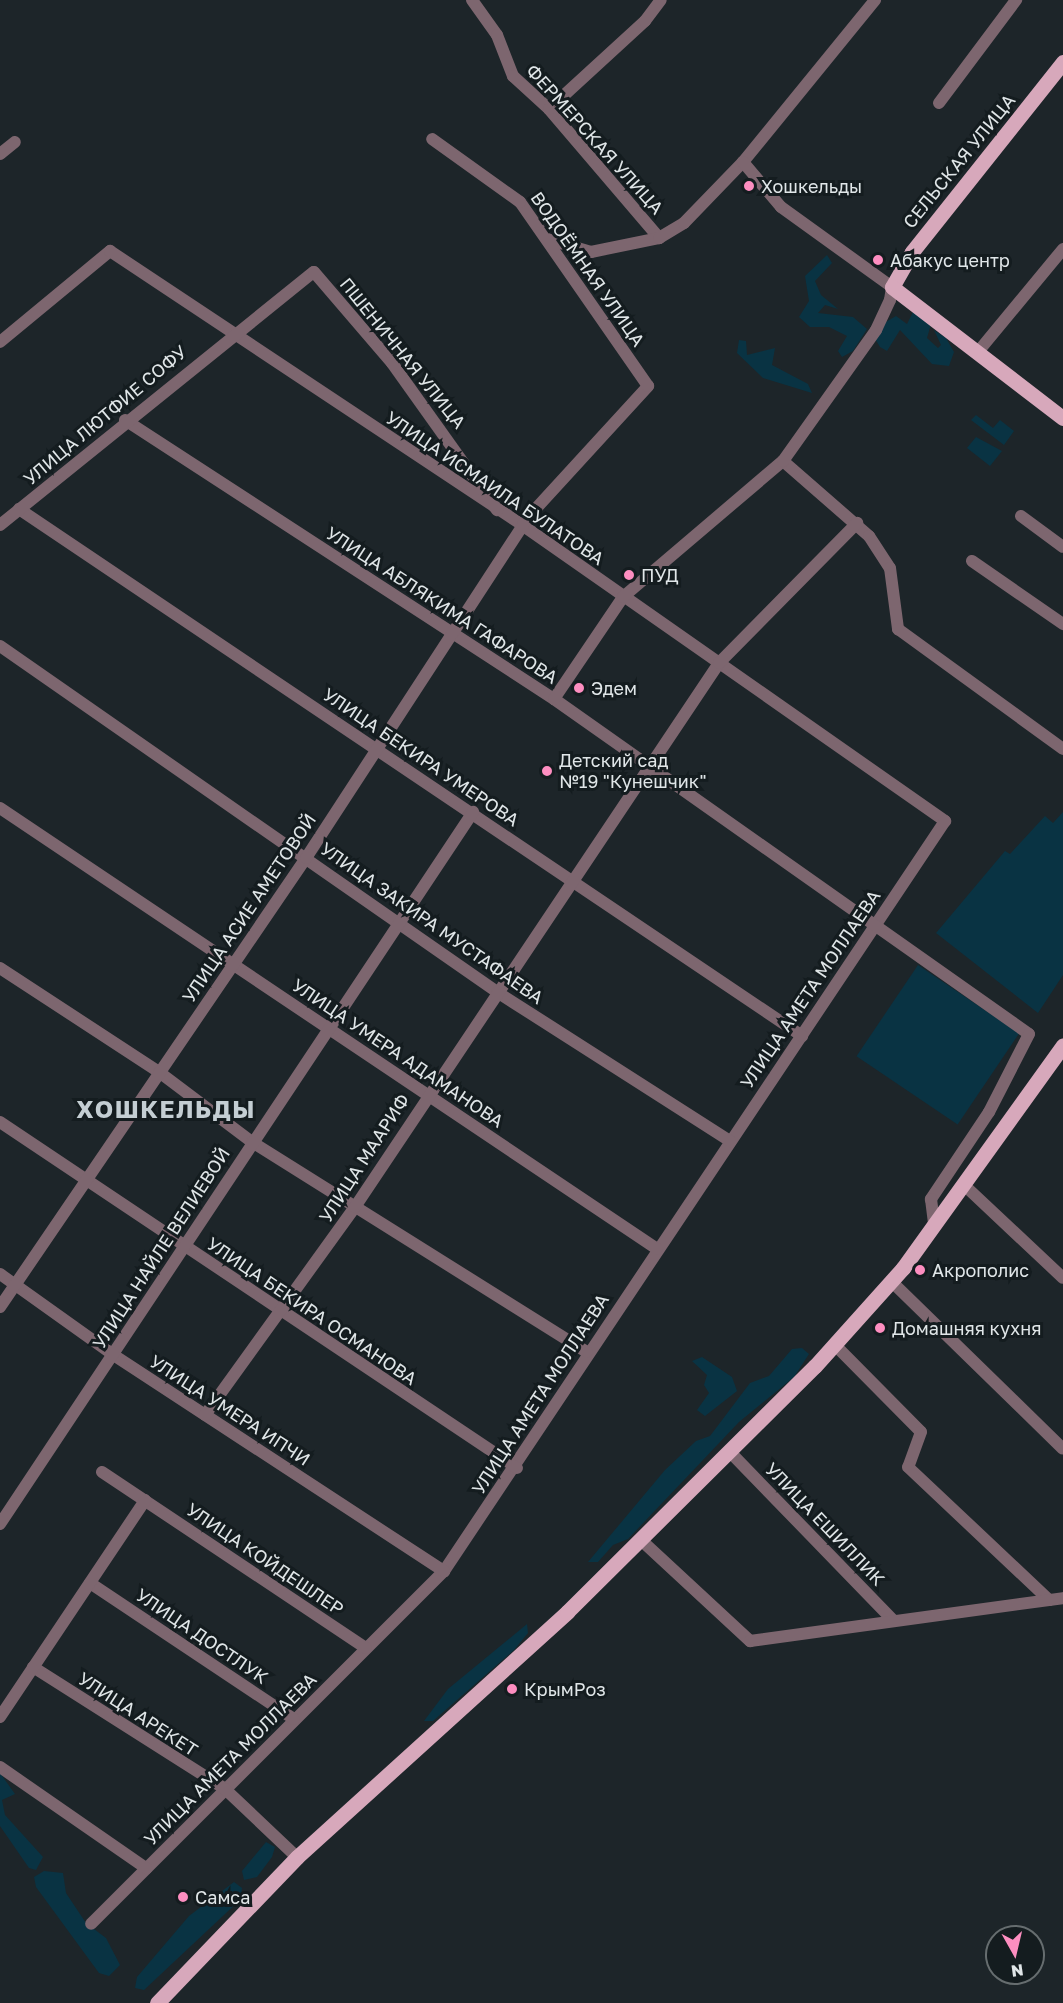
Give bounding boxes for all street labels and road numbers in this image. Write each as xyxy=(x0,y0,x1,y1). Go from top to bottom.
street label: ФЕРМЕРСКАЯ УЛИЦА xyxy=(522,60,668,218)
street label: СЕЛЬСКАЯ УЛИЦА xyxy=(898,90,1020,232)
street label: ВОДОЁМНАЯ УЛИЦА xyxy=(526,187,650,351)
street label: ПШЕНИЧНАЯ УЛИЦА xyxy=(336,273,470,433)
street label: УЛИЦА ЛЮТФИЕ СОФУ xyxy=(19,341,191,489)
street label: УЛИЦА ИСМАИЛА БУЛАТОВА xyxy=(382,407,608,569)
street label: УЛИЦА АБЛЯКИМА ГАФАРОВА xyxy=(322,522,562,688)
street label: УЛИЦА БЕКИРА УМЕРОВА xyxy=(319,683,523,831)
street label: УЛИЦА АСИЕ АМЕТОВОЙ xyxy=(178,809,320,1007)
street label: УЛИЦА ЗАКИРА МУСТАФАЕВА xyxy=(316,838,548,1008)
street label: УЛИЦА АМЕТА МОЛЛАЕВА xyxy=(735,886,885,1092)
street label: УЛИЦА УМЕРА АДАМАНОВА xyxy=(288,974,508,1132)
street label: УЛИЦА МААРИФ xyxy=(314,1090,414,1226)
street label: УЛИЦА НАЙЛЕ ВЕЛИЕВОЙ xyxy=(88,1143,234,1353)
street label: УЛИЦА БЕКИРА ОСМАНОВА xyxy=(203,1233,421,1389)
street label: УЛИЦА АМЕТА МОЛЛАЕВА xyxy=(467,1290,613,1498)
street label: УЛИЦА УМЕРА ИПЧИ xyxy=(146,1350,314,1470)
street label: УЛИЦА ЕШИЛЛИК xyxy=(761,1458,889,1590)
street label: УЛИЦА КОЙДЕШЛЕР xyxy=(182,1498,348,1620)
street label: УЛИЦА ДОСТЛУК xyxy=(132,1584,272,1688)
street label: УЛИЦА АРЕКЕТ xyxy=(74,1667,202,1761)
street label: УЛИЦА АМЕТА МОЛЛАЕВА xyxy=(139,1668,321,1850)

